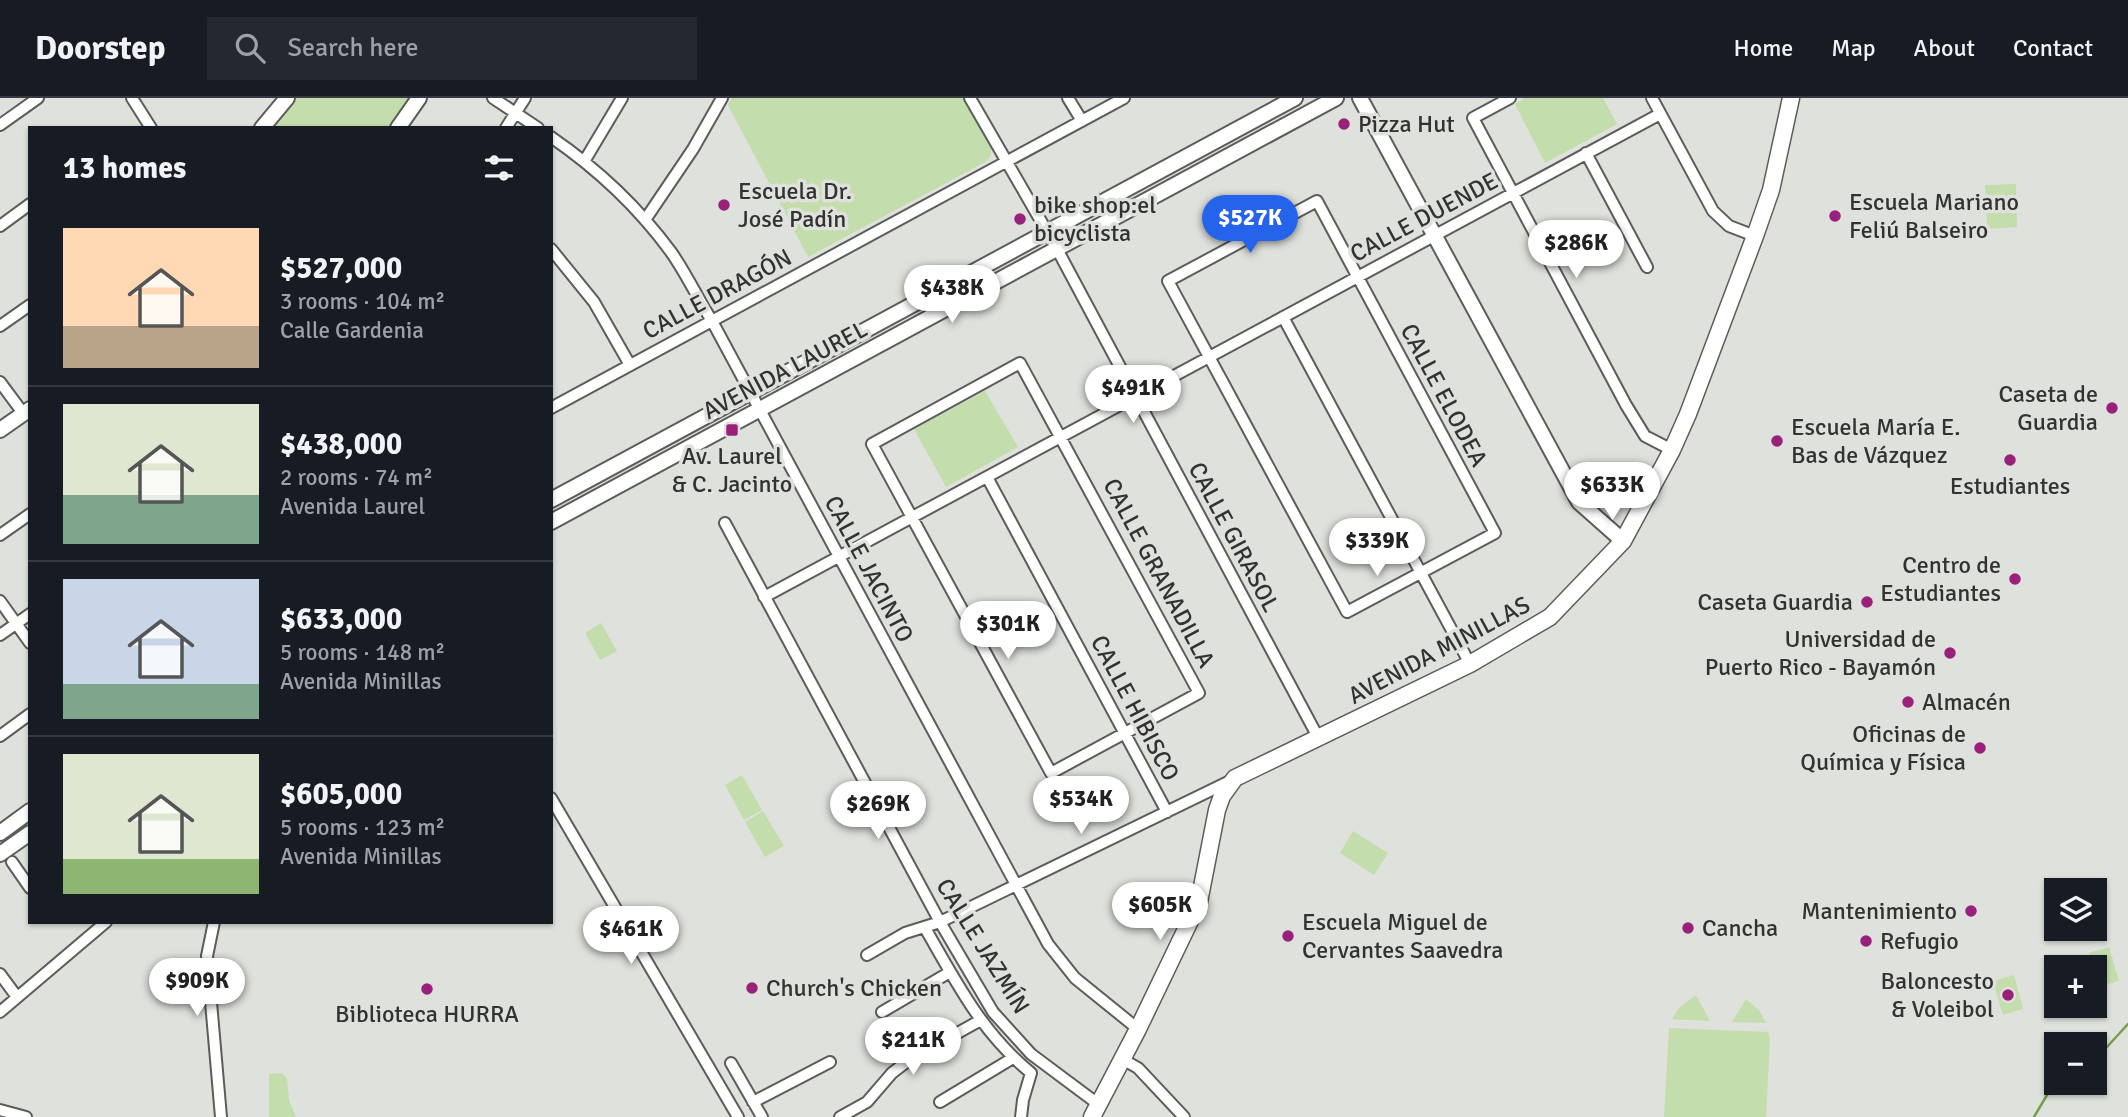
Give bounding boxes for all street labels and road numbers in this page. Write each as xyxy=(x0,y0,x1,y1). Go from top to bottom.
street label: CALLE DUENDE xyxy=(1345,165,1503,269)
street label: CALLE DRAGÓN xyxy=(637,242,797,346)
street label: AVENIDA LAUREL xyxy=(698,314,872,426)
street label: CALLE ELODEA xyxy=(1394,318,1494,472)
street label: CALLE GIRASOL xyxy=(1182,457,1286,617)
street label: CALLE GRANADILLA xyxy=(1096,473,1222,673)
street label: CALLE JACINTO xyxy=(818,490,920,648)
street label: AVENIDA MINILLAS xyxy=(1343,589,1535,711)
street label: CALLE HIBISCO xyxy=(1084,630,1186,786)
street label: CALLE JAZMÍN xyxy=(930,873,1036,1019)

